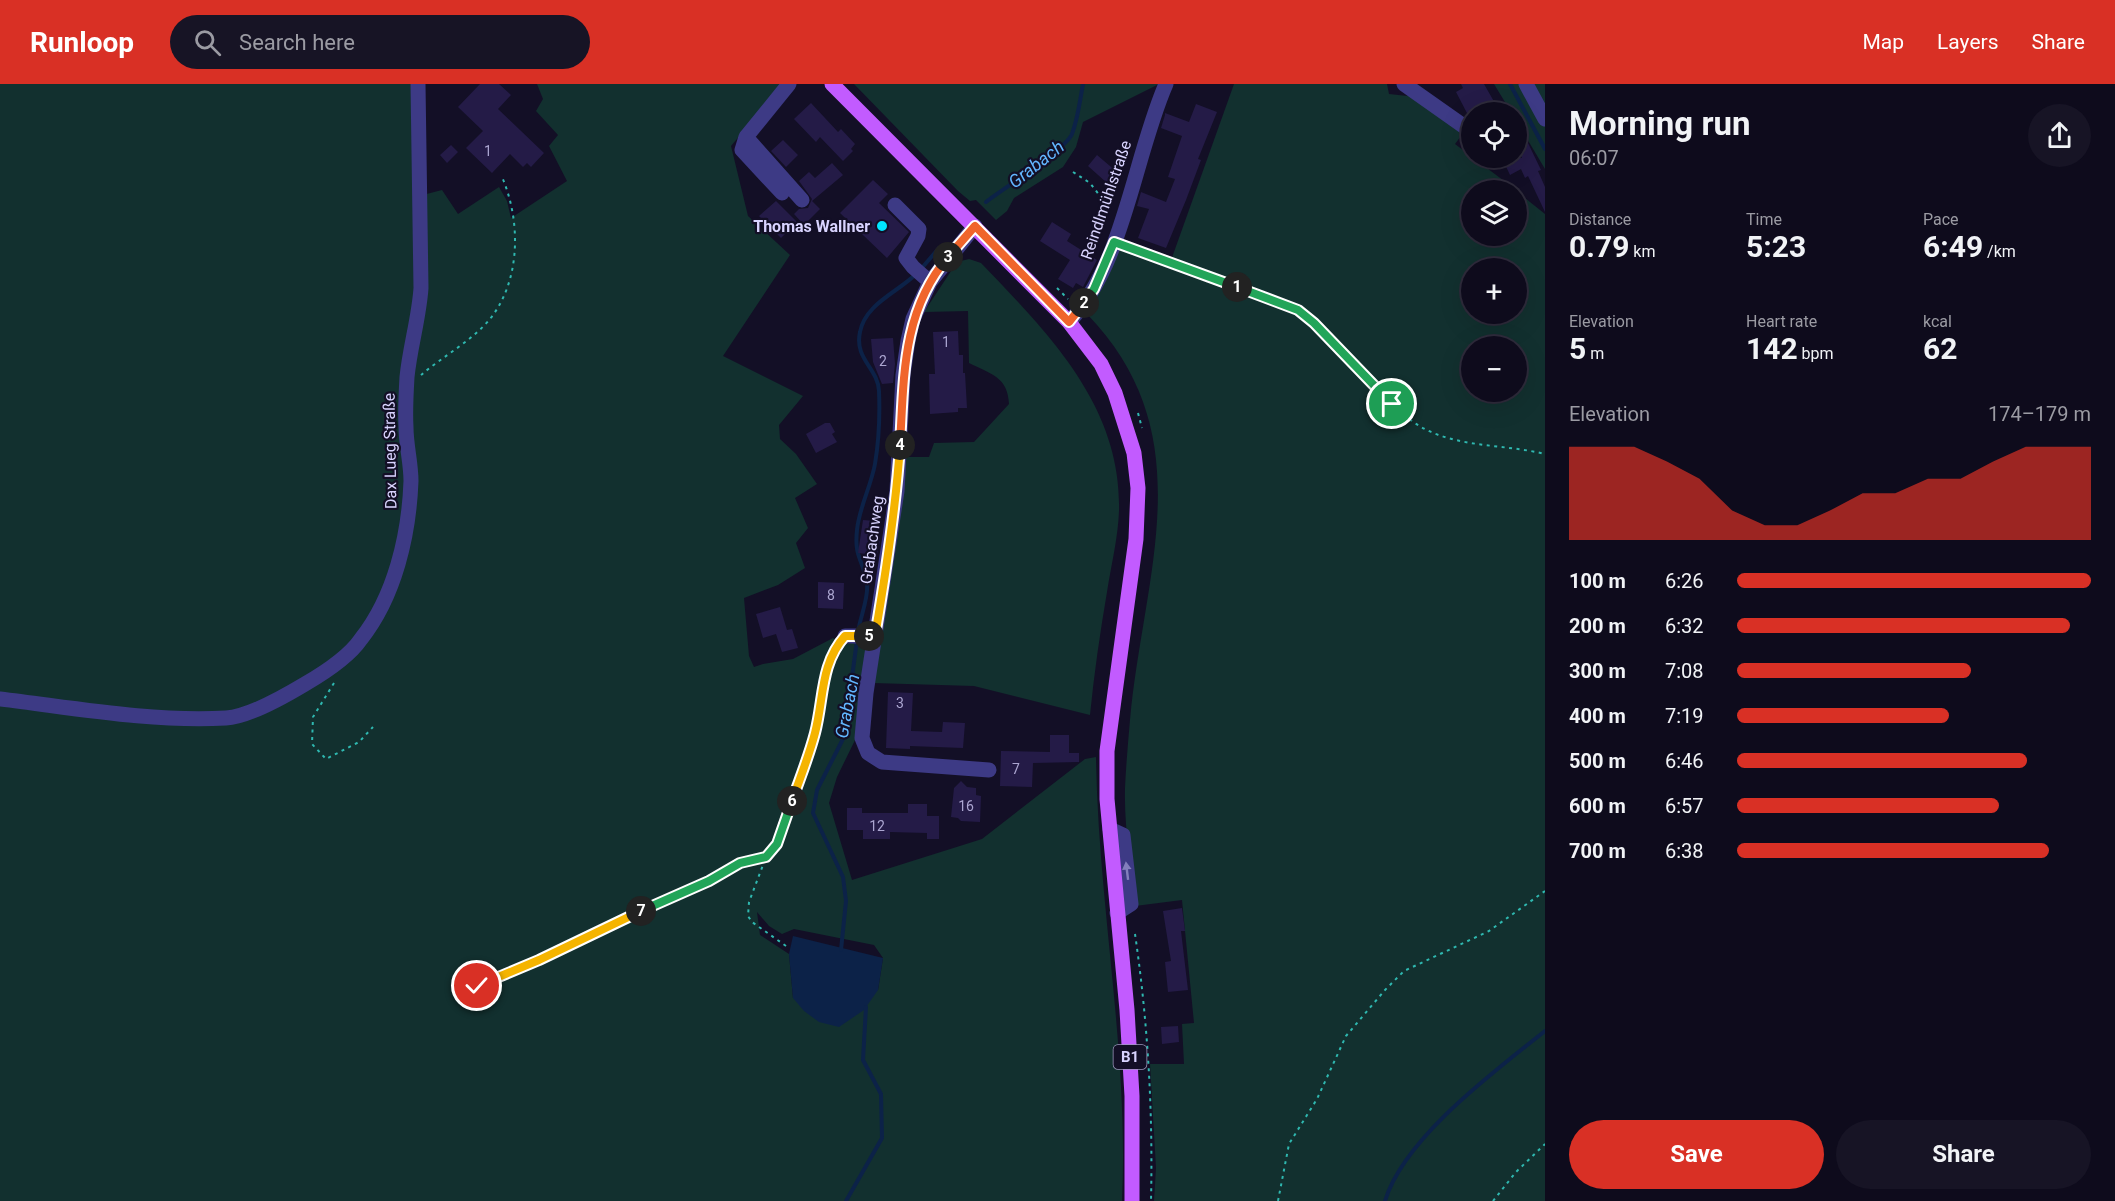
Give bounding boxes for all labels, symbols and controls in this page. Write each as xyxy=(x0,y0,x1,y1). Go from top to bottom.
search box xyxy=(170,15,590,69)
text: Runloop xyxy=(30,26,134,59)
icon: search xyxy=(191,26,224,59)
text: Search here xyxy=(239,30,355,55)
text: Map xyxy=(1862,30,1904,54)
text: Layers xyxy=(1937,30,1998,54)
text: Share xyxy=(2031,30,2085,54)
map controls xyxy=(1461,102,1527,402)
button: locate xyxy=(1461,102,1527,168)
text: Morning run xyxy=(1569,104,1750,143)
button: share xyxy=(2028,104,2091,167)
water label: Grabach xyxy=(1004,136,1068,192)
street label: Reindlmühlstraße xyxy=(1077,138,1135,262)
house number: 1 xyxy=(484,143,492,159)
text: 06:07 xyxy=(1569,146,1619,170)
button: layers xyxy=(1461,180,1527,246)
text: Distance xyxy=(1569,210,1631,229)
text: Time xyxy=(1746,210,1782,229)
text: Pace xyxy=(1923,210,1959,229)
place label: Thomas Wallner xyxy=(753,217,870,236)
marker: Thomas Wallner xyxy=(875,219,889,233)
text: 0.79 xyxy=(1569,229,1629,264)
text: 5:23 xyxy=(1746,229,1806,264)
text: 6:49 xyxy=(1923,229,1983,264)
pin: 3 xyxy=(933,242,963,272)
text: km xyxy=(1629,242,1655,261)
text: /km xyxy=(1983,242,2016,261)
text: 3 xyxy=(943,247,953,266)
button: + xyxy=(1461,258,1527,324)
pin: 1 xyxy=(1222,272,1252,302)
text: 1 xyxy=(1232,277,1242,296)
pin: 2 xyxy=(1069,288,1099,318)
text: 2 xyxy=(1079,293,1089,312)
text: Elevation xyxy=(1569,312,1634,331)
text: Heart rate xyxy=(1746,312,1817,331)
text: kcal xyxy=(1923,312,1952,331)
text: 5 xyxy=(1569,331,1586,366)
text: 142 xyxy=(1746,331,1798,366)
text: 62 xyxy=(1923,331,1957,366)
house number: 1 xyxy=(942,334,950,350)
button: − xyxy=(1461,336,1527,402)
text: m xyxy=(1586,344,1604,363)
text: bpm xyxy=(1798,344,1834,363)
house number: 2 xyxy=(879,353,887,369)
pin xyxy=(1366,378,1417,429)
icon: arrive xyxy=(1375,387,1408,420)
street label: Dax Lueg Straße xyxy=(379,393,401,509)
text: Elevation xyxy=(1569,402,1650,426)
text: 174–179 m xyxy=(1988,402,2091,426)
pin: 4 xyxy=(885,430,915,460)
text: 4 xyxy=(895,435,905,454)
street label: Grabachweg xyxy=(856,495,888,585)
text: 100 m xyxy=(1569,569,1626,593)
text: 6:26 xyxy=(1665,569,1704,593)
house number: 8 xyxy=(827,587,835,603)
text: 200 m xyxy=(1569,614,1626,638)
text: 6:32 xyxy=(1665,614,1704,638)
pin: 5 xyxy=(854,621,884,651)
text: 5 xyxy=(864,626,874,645)
text: 300 m xyxy=(1569,659,1626,683)
text: 7:08 xyxy=(1665,659,1704,683)
water label: Grabach xyxy=(830,672,864,740)
house number: 3 xyxy=(896,695,904,711)
text: 400 m xyxy=(1569,704,1626,728)
text: 7:19 xyxy=(1665,704,1704,728)
text: 500 m xyxy=(1569,749,1626,773)
text: 6:46 xyxy=(1665,749,1704,773)
house number: 7 xyxy=(1012,761,1020,777)
pin: 6 xyxy=(777,786,807,816)
text: 6 xyxy=(787,791,797,810)
text: 600 m xyxy=(1569,794,1626,818)
text: 6:57 xyxy=(1665,794,1704,818)
house number: 16 xyxy=(958,798,974,814)
house number: 12 xyxy=(869,818,885,834)
text: 700 m xyxy=(1569,839,1626,863)
text: 6:38 xyxy=(1665,839,1704,863)
one-way arrow xyxy=(1122,861,1132,880)
pin: 7 xyxy=(626,896,656,926)
text: 7 xyxy=(636,901,646,920)
pin xyxy=(451,960,502,1011)
icon: check xyxy=(460,969,493,1002)
road number: B1 xyxy=(1114,1045,1146,1069)
button: Save xyxy=(1569,1120,1824,1189)
button: Share xyxy=(1836,1120,2091,1189)

